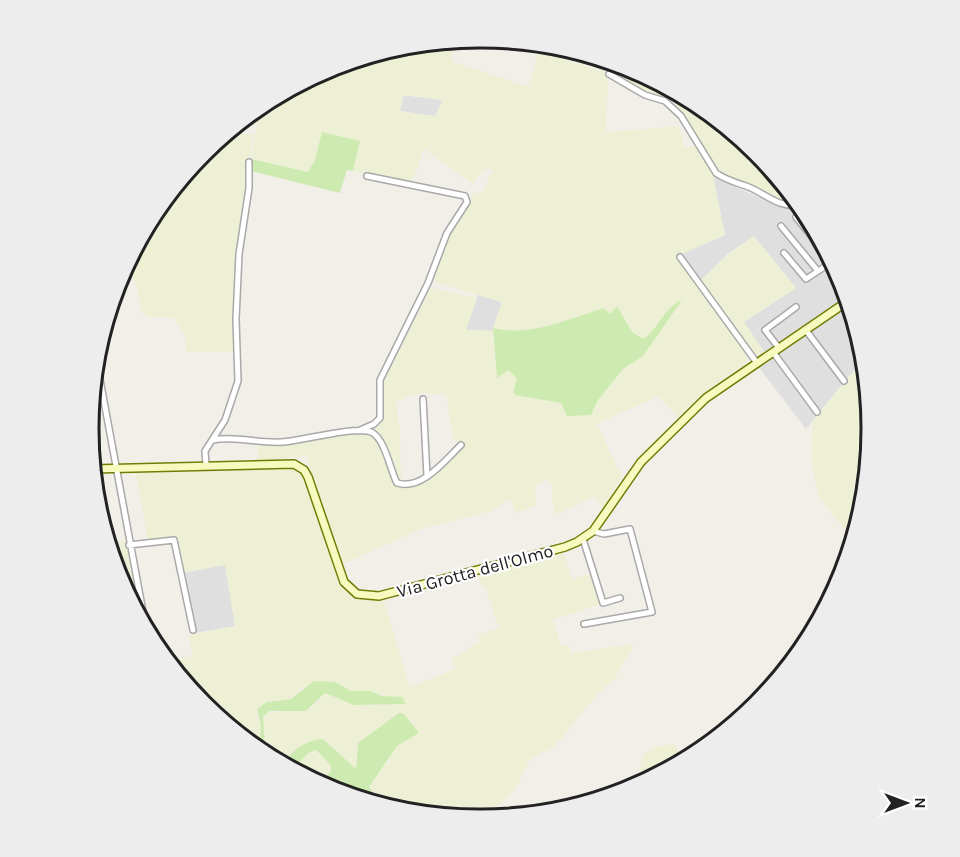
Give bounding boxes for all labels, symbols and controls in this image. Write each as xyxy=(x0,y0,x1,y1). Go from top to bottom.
street label: Via Grotta dell'Olmo xyxy=(394,540,556,602)
north arrow xyxy=(876,773,936,833)
text: N xyxy=(911,797,930,809)

